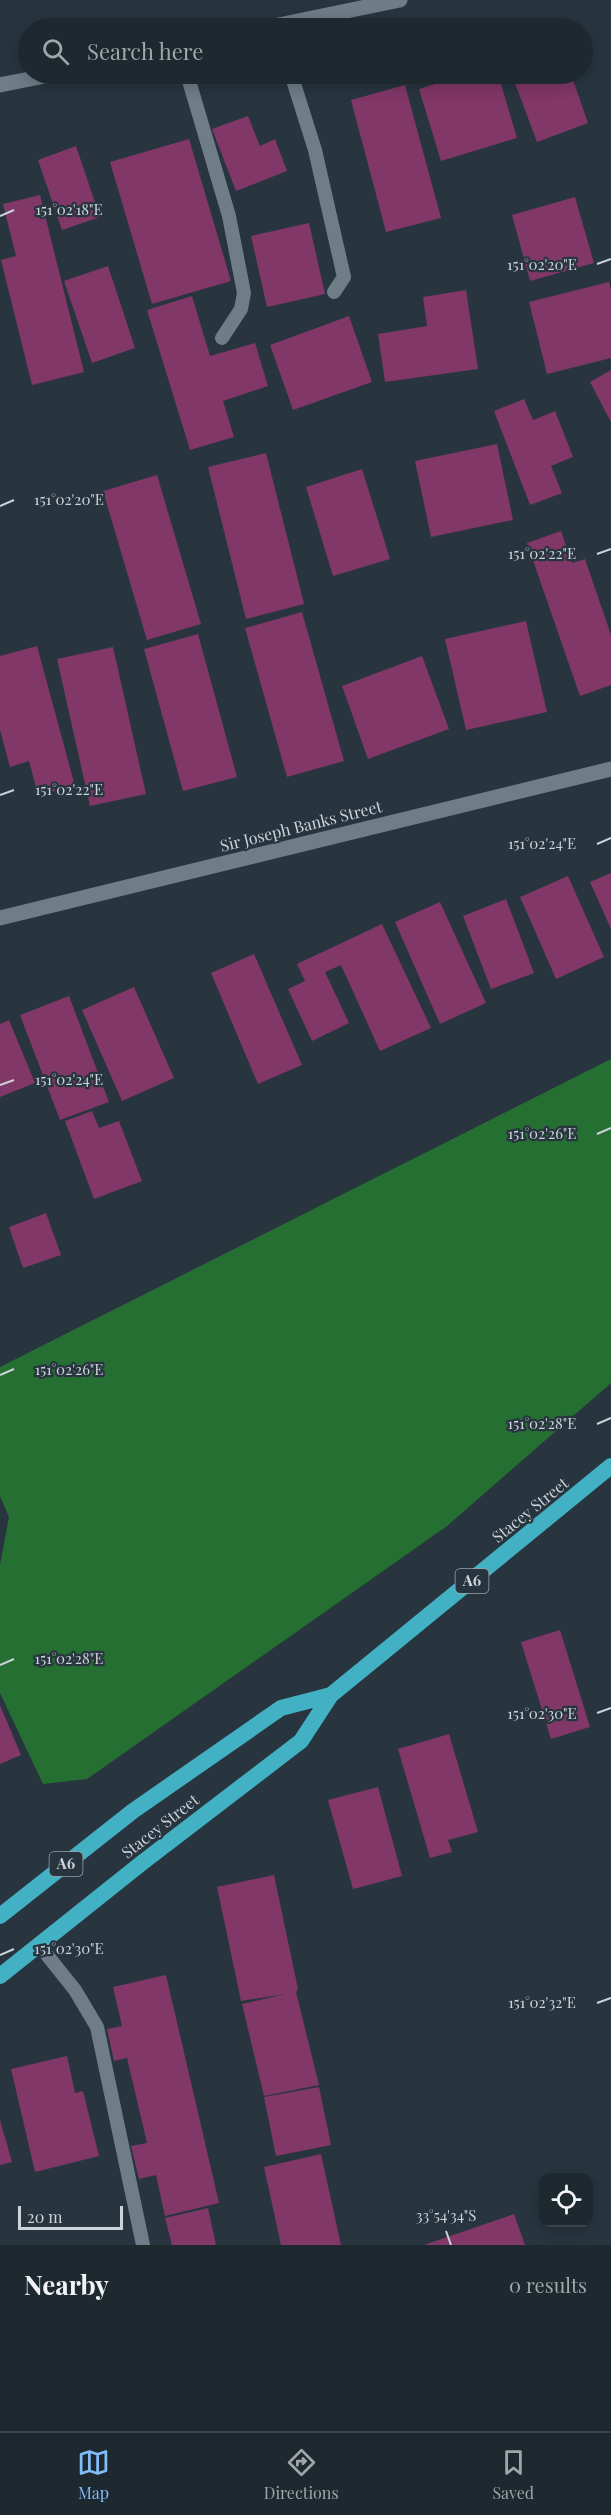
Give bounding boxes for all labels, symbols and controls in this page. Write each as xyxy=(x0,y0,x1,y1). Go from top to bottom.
search box xyxy=(18,18,593,84)
icon: search xyxy=(39,35,72,68)
text: Search here xyxy=(87,36,203,66)
text: 151°02'18"E xyxy=(35,199,103,219)
text: 151°02'20"E xyxy=(507,254,577,274)
text: 151°02'20"E xyxy=(34,489,104,509)
text: 151°02'22"E xyxy=(508,543,576,563)
text: 151°02'22"E xyxy=(35,779,103,799)
street label: Sir Joseph Banks Street xyxy=(218,795,384,856)
text: 151°02'24"E xyxy=(508,833,576,853)
text: 151°02'24"E xyxy=(35,1069,103,1089)
text: 151°02'26"E xyxy=(508,1123,576,1143)
text: 151°02'26"E xyxy=(35,1359,103,1379)
text: 151°02'28"E xyxy=(508,1413,576,1433)
street label: Stacey Street xyxy=(487,1472,573,1547)
road number: A6 xyxy=(456,1569,488,1593)
text: 151°02'28"E xyxy=(35,1648,103,1668)
text: 151°02'30"E xyxy=(507,1703,577,1723)
street label: Stacey Street xyxy=(117,1789,203,1862)
road number: A6 xyxy=(50,1852,82,1876)
text: 151°02'30"E xyxy=(34,1938,104,1958)
text: 151°02'32"E xyxy=(508,1992,576,2012)
map controls xyxy=(539,2173,593,2227)
button: locate xyxy=(539,2173,593,2227)
scale bar xyxy=(18,2203,123,2230)
text: 33°54'34"S xyxy=(416,2205,476,2225)
text: 20 m xyxy=(27,2206,62,2227)
text: Nearby xyxy=(24,2267,109,2302)
text: 0 results xyxy=(509,2271,587,2298)
tab: Map xyxy=(77,2446,110,2503)
tab: Directions xyxy=(264,2446,339,2503)
tab: Saved xyxy=(492,2446,534,2503)

